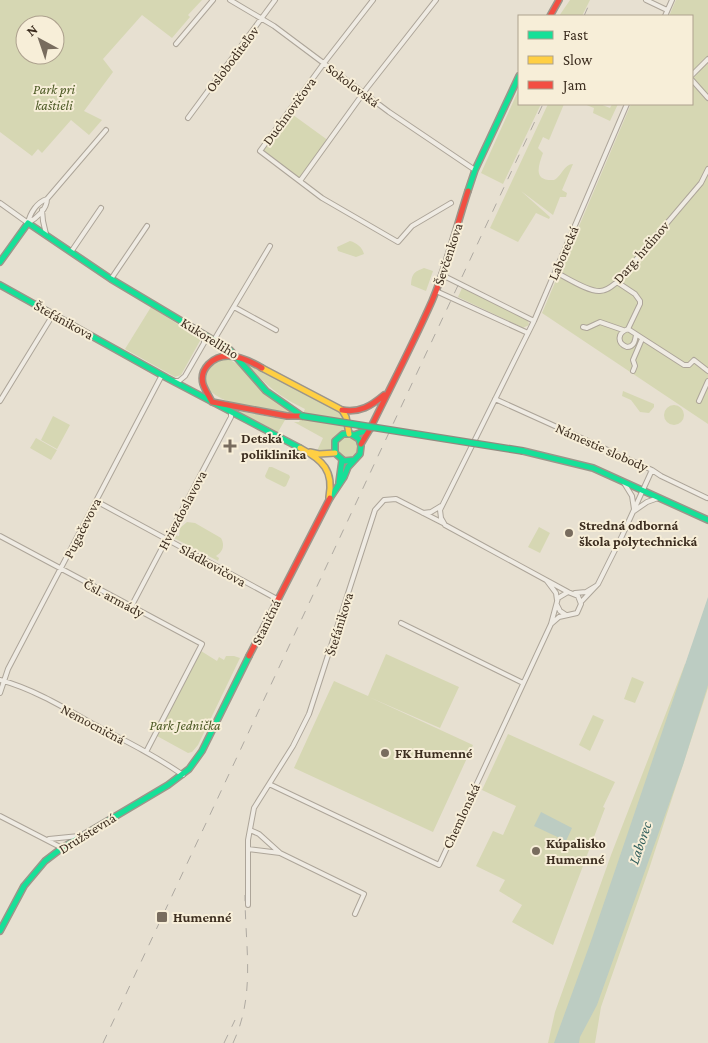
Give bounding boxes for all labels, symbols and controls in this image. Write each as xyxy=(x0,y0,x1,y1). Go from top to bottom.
north arrow xyxy=(15,15,65,65)
legend xyxy=(518,15,693,105)
text: N xyxy=(23,21,41,39)
street label: Osloboditeľov xyxy=(202,22,262,95)
text: Fast xyxy=(563,27,589,43)
text: Slow xyxy=(563,52,593,68)
street label: Sokolovská xyxy=(323,60,383,111)
street label: Duchnovičova xyxy=(259,73,319,148)
text: Jam xyxy=(561,77,586,94)
park label: Park pri kaštieli xyxy=(33,81,75,113)
street label: Darg. hrdinov xyxy=(610,217,673,286)
street label: Ševčenkova xyxy=(430,220,466,287)
street label: Laborecká xyxy=(544,223,582,282)
street label: Štefánikova xyxy=(32,297,97,343)
street label: Kukorelliho xyxy=(178,314,242,362)
street label: Námestie slobody xyxy=(553,419,651,475)
place label: Detská poliklinika xyxy=(241,430,307,462)
marker: Detská poliklinika xyxy=(223,439,237,453)
street label: Hviezdoslavova xyxy=(154,467,210,552)
street label: Pugačevova xyxy=(60,495,104,561)
place label: Stredná odborná škola polytechnická xyxy=(579,517,698,549)
marker: Stredná odborná škola polytechnická xyxy=(563,527,575,539)
street label: Sládkovičova xyxy=(177,540,249,590)
street label: Čsl. armády xyxy=(81,575,147,621)
street label: Štefánikova xyxy=(322,590,356,658)
street label: Staničná xyxy=(248,596,284,647)
street label: Nemocničná xyxy=(58,700,128,748)
park label: Park Jednička xyxy=(149,717,221,733)
place label: FK Humenné xyxy=(395,745,473,761)
marker: FK Humenné xyxy=(379,747,391,759)
street label: Chemlonská xyxy=(439,780,483,851)
street label: Družstevná xyxy=(55,809,119,857)
water label: Laborec xyxy=(625,819,655,866)
place label: Kúpalisko Humenné xyxy=(546,835,606,867)
marker: Kúpalisko Humenné xyxy=(530,845,542,857)
place label: Humenné xyxy=(173,909,232,925)
marker: Humenné xyxy=(155,910,169,924)

